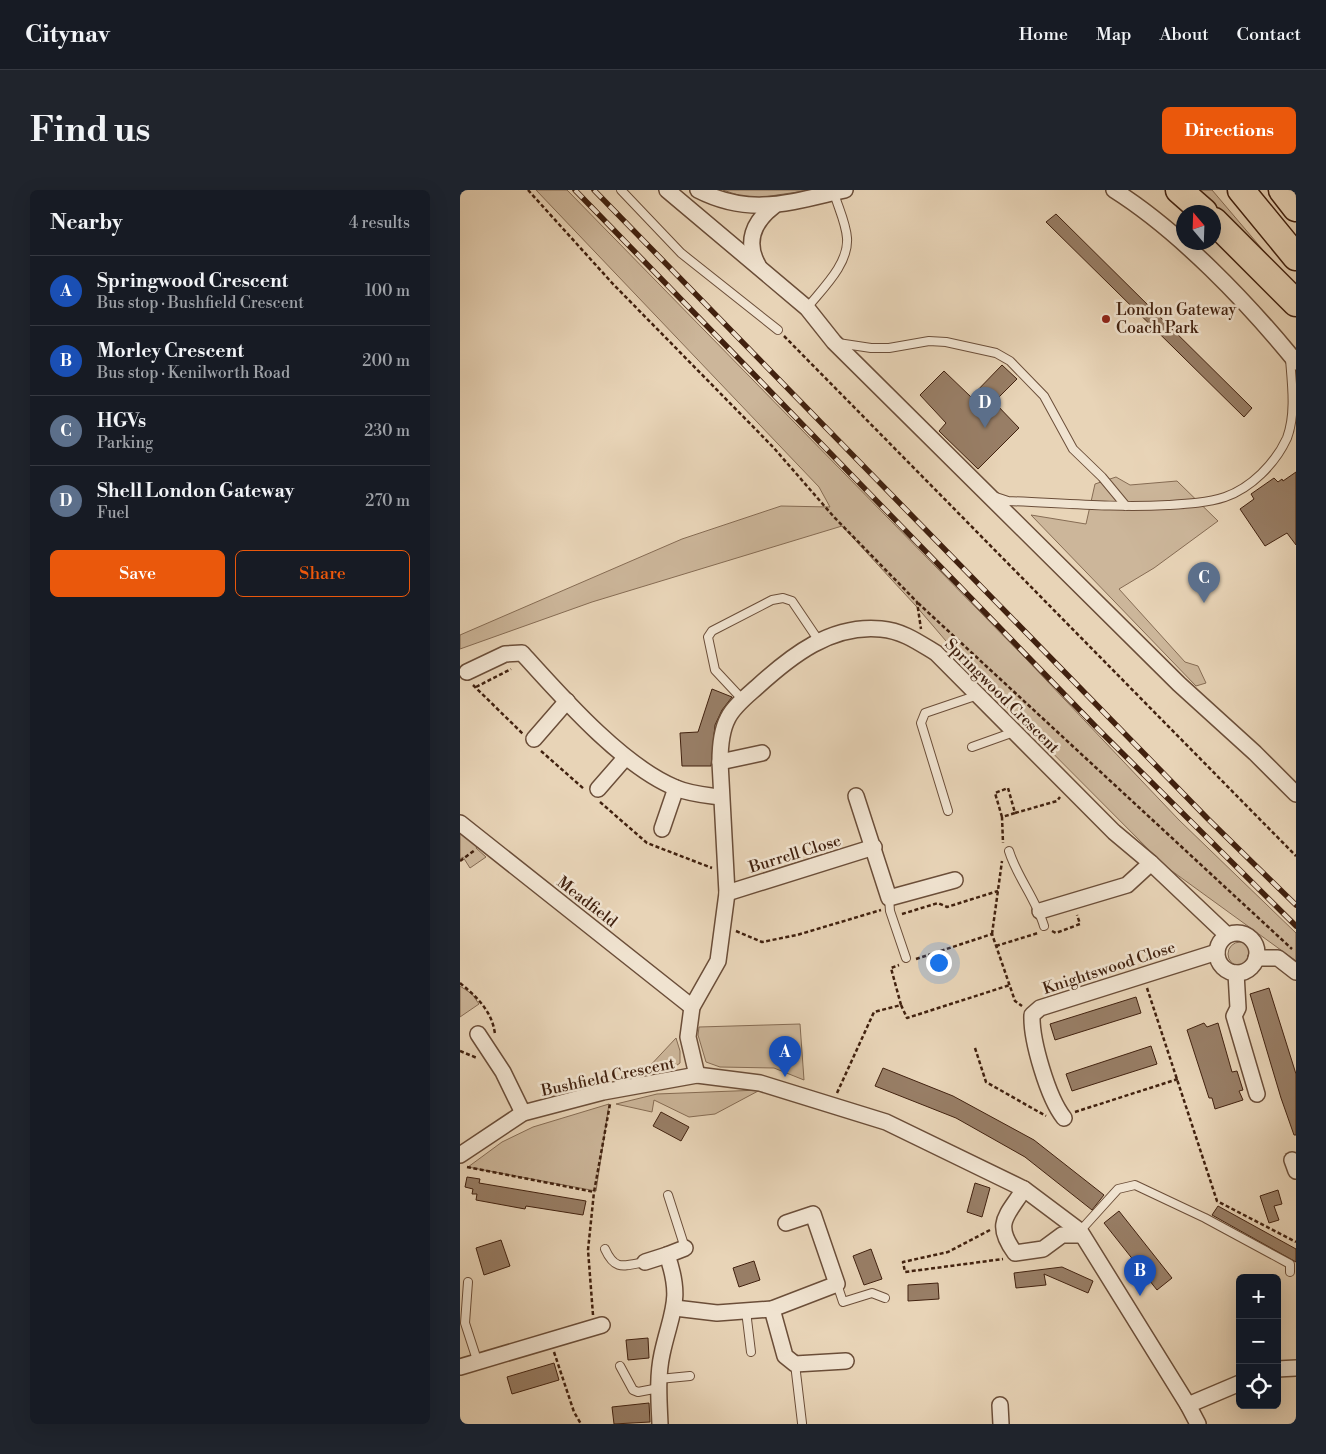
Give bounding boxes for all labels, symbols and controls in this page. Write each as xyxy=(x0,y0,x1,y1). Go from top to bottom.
text: Citynav xyxy=(25,20,110,50)
text: Home xyxy=(1019,23,1068,46)
text: Map xyxy=(1096,23,1132,46)
text: About xyxy=(1160,23,1209,46)
text: Contact xyxy=(1237,23,1301,46)
button: Directions xyxy=(1162,107,1296,154)
text: Find us xyxy=(30,109,150,152)
north arrow xyxy=(1176,205,1221,250)
text: Nearby xyxy=(50,210,123,236)
text: 4 results xyxy=(349,213,410,233)
text: Springwood Crescent xyxy=(97,269,288,293)
text: A xyxy=(60,281,72,301)
text: 100 m xyxy=(365,281,410,301)
text: Bus stop · Bushfield Crescent xyxy=(97,293,304,313)
place label: London Gateway Coach Park xyxy=(1116,300,1237,338)
marker: London Gateway Coach Park xyxy=(1100,313,1112,325)
text: Morley Crescent xyxy=(97,339,244,363)
text: B xyxy=(60,351,72,371)
text: 200 m xyxy=(362,351,410,371)
text: Bus stop · Kenilworth Road xyxy=(97,363,290,383)
pin: D xyxy=(969,387,1001,428)
text: HGVs xyxy=(97,409,146,433)
text: C xyxy=(60,421,72,441)
text: 230 m xyxy=(364,421,410,441)
text: Parking xyxy=(97,433,153,453)
text: Shell London Gateway xyxy=(97,479,294,503)
text: D xyxy=(60,491,72,511)
text: 270 m xyxy=(365,491,410,511)
text: Fuel xyxy=(97,503,129,523)
button: Save xyxy=(50,550,225,597)
button: Share xyxy=(235,550,410,597)
pin: C xyxy=(1188,562,1220,603)
street label: Springwood Crescent xyxy=(940,634,1064,758)
street label: Burrell Close xyxy=(746,831,843,878)
street label: Meadfield xyxy=(553,872,621,932)
street label: Knightswood Close xyxy=(1040,937,1178,999)
your location xyxy=(926,950,952,976)
pin: A xyxy=(769,1036,801,1077)
street label: Bushfield Crescent xyxy=(538,1053,677,1101)
pin: B xyxy=(1124,1255,1156,1296)
map controls xyxy=(1236,1274,1281,1409)
button: + xyxy=(1236,1274,1281,1319)
button: − xyxy=(1236,1319,1281,1364)
button: locate xyxy=(1236,1364,1281,1409)

